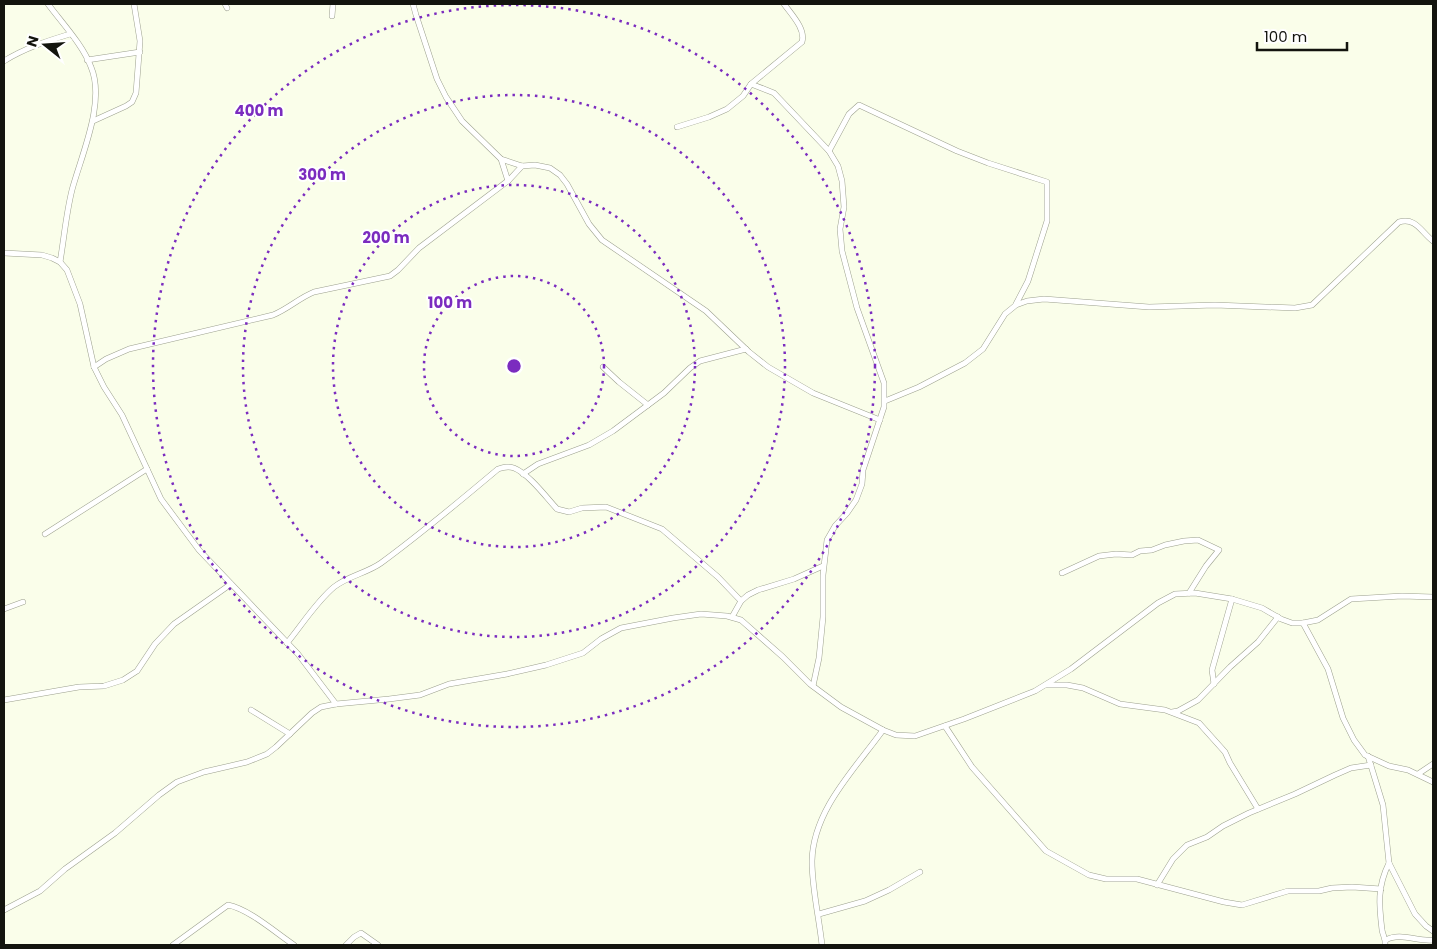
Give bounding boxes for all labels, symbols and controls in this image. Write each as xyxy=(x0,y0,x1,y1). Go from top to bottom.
north arrow xyxy=(20,20,70,70)
scale bar xyxy=(1257,20,1347,52)
text: 100 m xyxy=(1264,26,1307,47)
text: N xyxy=(21,33,44,49)
text: 400 m xyxy=(235,100,284,121)
text: 300 m xyxy=(298,164,346,185)
text: 200 m xyxy=(362,227,410,248)
text: 100 m xyxy=(428,292,472,313)
centre of rings xyxy=(505,357,523,375)

